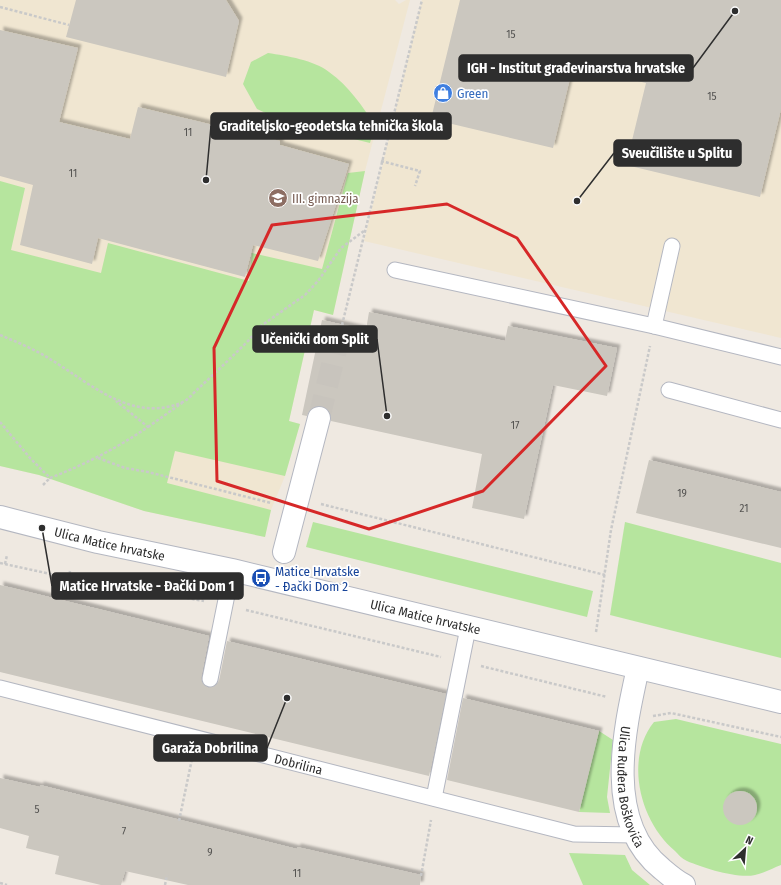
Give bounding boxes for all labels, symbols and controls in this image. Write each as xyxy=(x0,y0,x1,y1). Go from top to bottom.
house number: 15 xyxy=(506,28,516,41)
callout: IGH - Institut građevinarstva hrvatske xyxy=(459,55,693,81)
text: IGH - Institut građevinarstva hrvatske xyxy=(467,60,685,77)
shop icon: Green xyxy=(432,82,454,104)
place label: Green xyxy=(457,86,488,101)
house number: 15 xyxy=(707,90,717,103)
callout: Graditeljsko-geodetska tehnička škola xyxy=(211,113,451,139)
text: Graditeljsko-geodetska tehnička škola xyxy=(219,118,443,135)
house number: 11 xyxy=(184,126,192,139)
callout: Sveučilište u Splitu xyxy=(614,140,741,166)
text: Sveučilište u Splitu xyxy=(622,145,732,162)
house number: 11 xyxy=(69,167,77,180)
school or university icon: III. gimnazija xyxy=(267,187,289,209)
place label: III. gimnazija xyxy=(292,191,359,206)
callout: Učenički dom Split xyxy=(253,326,377,352)
text: Učenički dom Split xyxy=(261,331,370,348)
house number: 17 xyxy=(511,419,520,432)
house number: 19 xyxy=(677,487,687,500)
house number: 21 xyxy=(740,502,748,515)
street label: Ulica Matice hrvatske xyxy=(53,524,166,564)
place label: Matice Hrvatske - Đački Dom 2 xyxy=(275,564,360,594)
bus stop icon: Matice Hrvatske - Đački Dom 2 xyxy=(250,567,272,589)
callout: Matice Hrvatske - Đački Dom 1 xyxy=(52,573,243,599)
text: Matice Hrvatske - Đački Dom 1 xyxy=(60,578,234,595)
street label: Ulica Matice hrvatske xyxy=(369,597,482,637)
street label: Ulica Ruđera Boškovića xyxy=(615,725,647,850)
callout: Garaža Dobrilina xyxy=(154,735,267,761)
text: Garaža Dobrilina xyxy=(162,740,258,757)
street label: Dobrilina xyxy=(273,751,324,778)
house number: 5 xyxy=(34,803,40,816)
house number: 7 xyxy=(122,825,127,838)
north arrow xyxy=(725,829,765,869)
text: N xyxy=(743,833,755,848)
house number: 9 xyxy=(207,846,213,859)
house number: 11 xyxy=(293,867,301,880)

